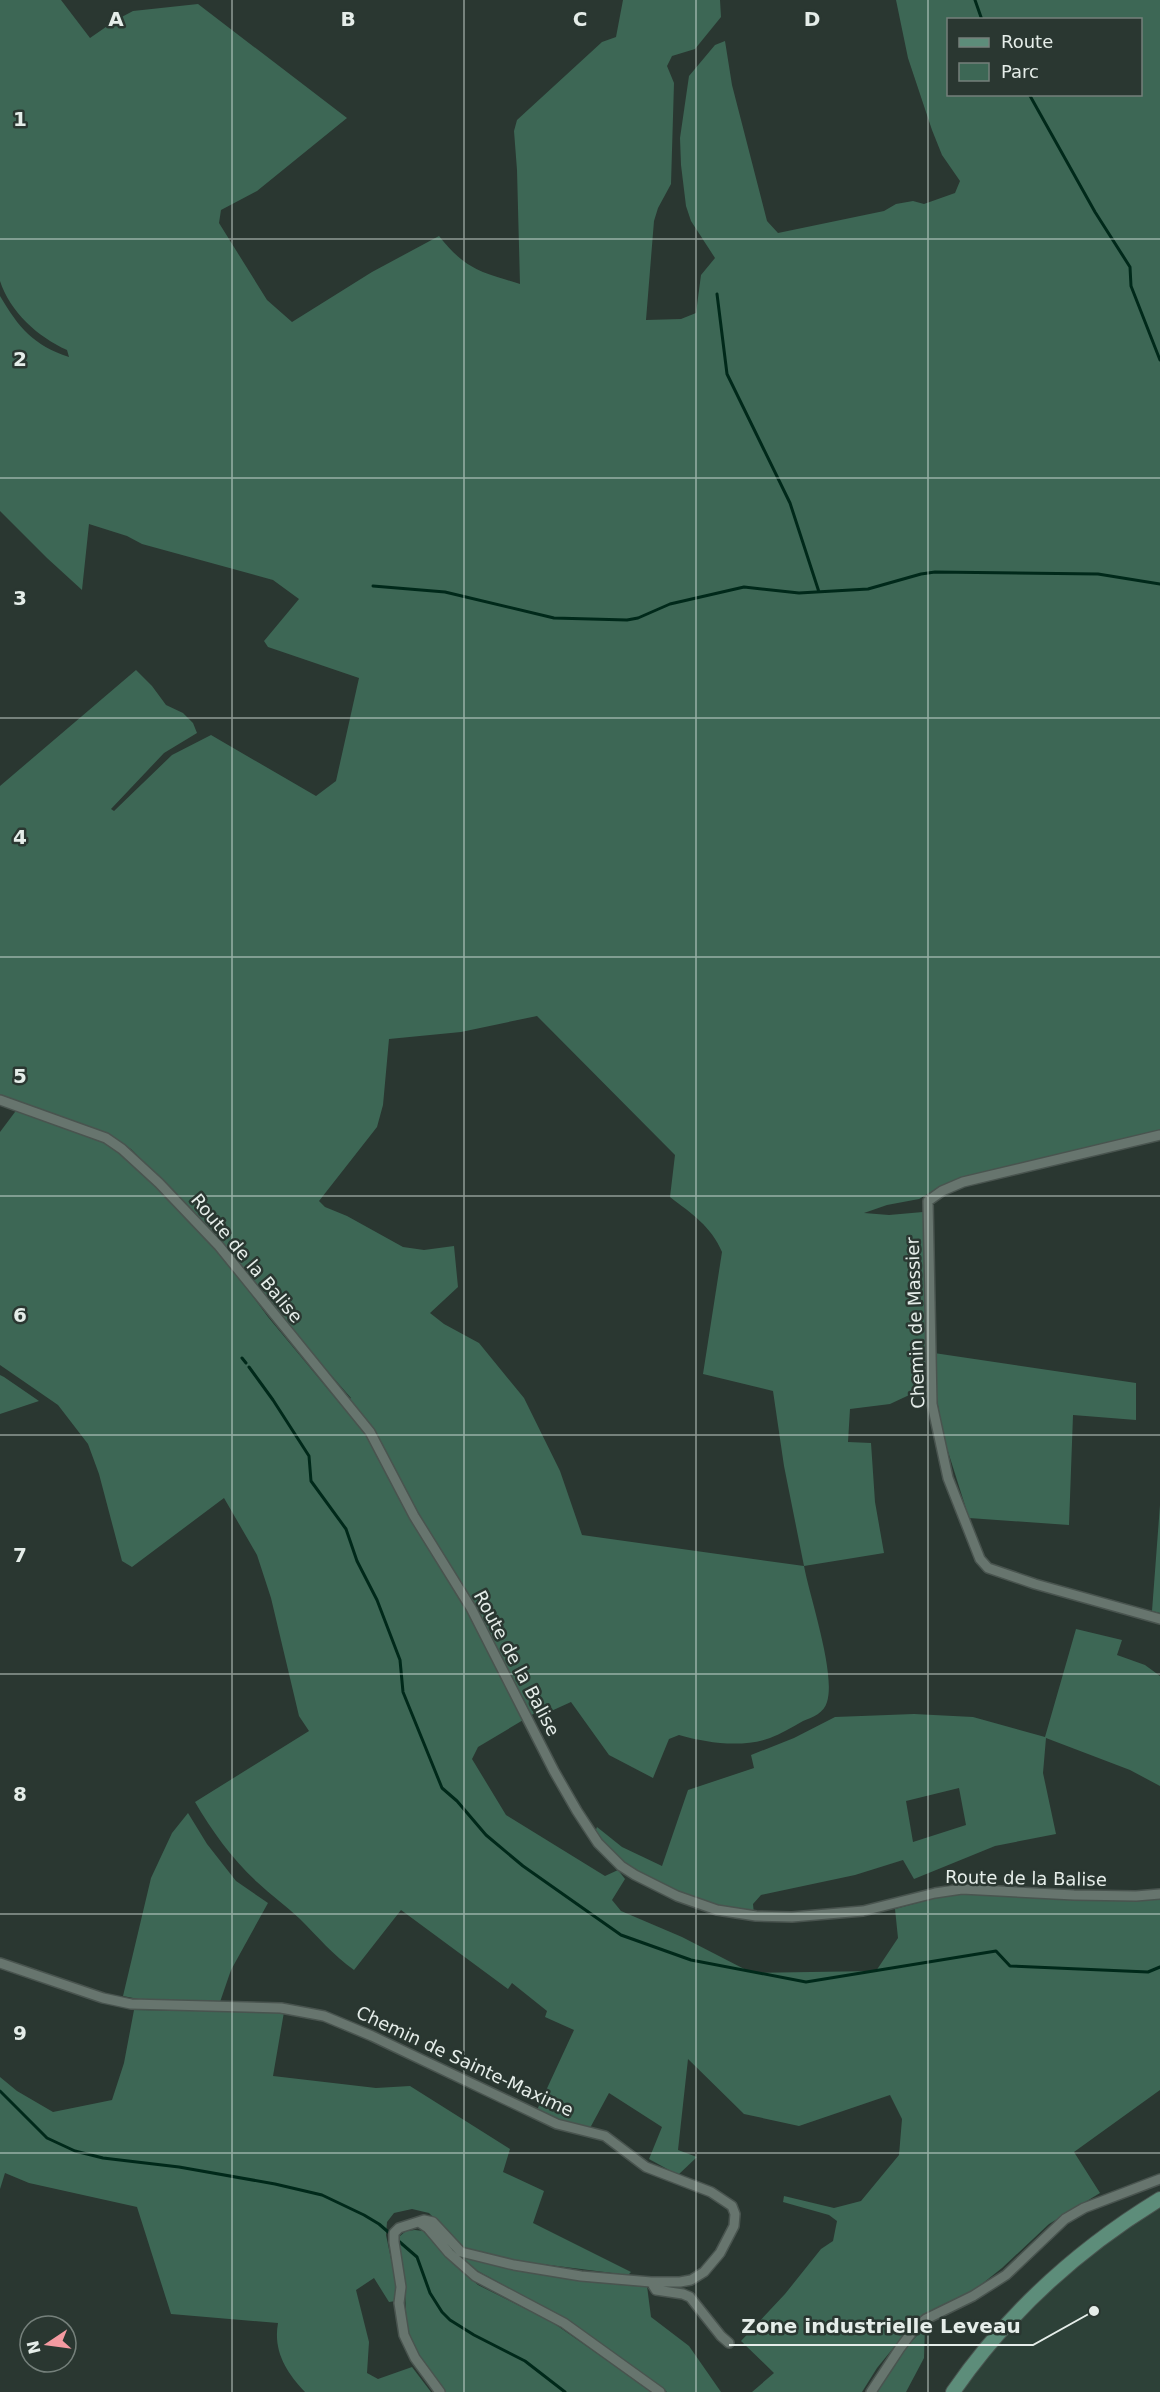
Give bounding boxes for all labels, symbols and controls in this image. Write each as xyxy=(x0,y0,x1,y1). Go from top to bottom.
text: A xyxy=(108,7,124,31)
text: B xyxy=(340,7,356,31)
text: C xyxy=(573,7,587,31)
text: D xyxy=(804,7,820,31)
legend xyxy=(947,18,1142,96)
text: Route xyxy=(1001,31,1053,52)
text: Parc xyxy=(1001,61,1039,82)
text: 1 xyxy=(13,107,27,131)
text: 2 xyxy=(13,347,27,371)
text: 3 xyxy=(13,586,27,610)
text: 4 xyxy=(13,825,27,849)
text: 5 xyxy=(13,1064,27,1088)
street label: Route de la Balise xyxy=(187,1189,307,1327)
street label: Chemin de Massier xyxy=(901,1236,928,1409)
text: 6 xyxy=(13,1303,27,1327)
text: 7 xyxy=(13,1543,27,1567)
street label: Route de la Balise xyxy=(470,1587,564,1739)
text: 8 xyxy=(13,1782,27,1806)
street label: Route de la Balise xyxy=(945,1866,1107,1890)
street label: Chemin de Sainte-Maxime xyxy=(353,2001,577,2121)
text: 9 xyxy=(13,2021,27,2045)
callout: Zone industrielle Leveau xyxy=(729,2307,1033,2345)
north arrow xyxy=(18,2314,78,2374)
text: Zone industrielle Leveau xyxy=(741,2314,1021,2338)
text: N xyxy=(23,2339,45,2356)

